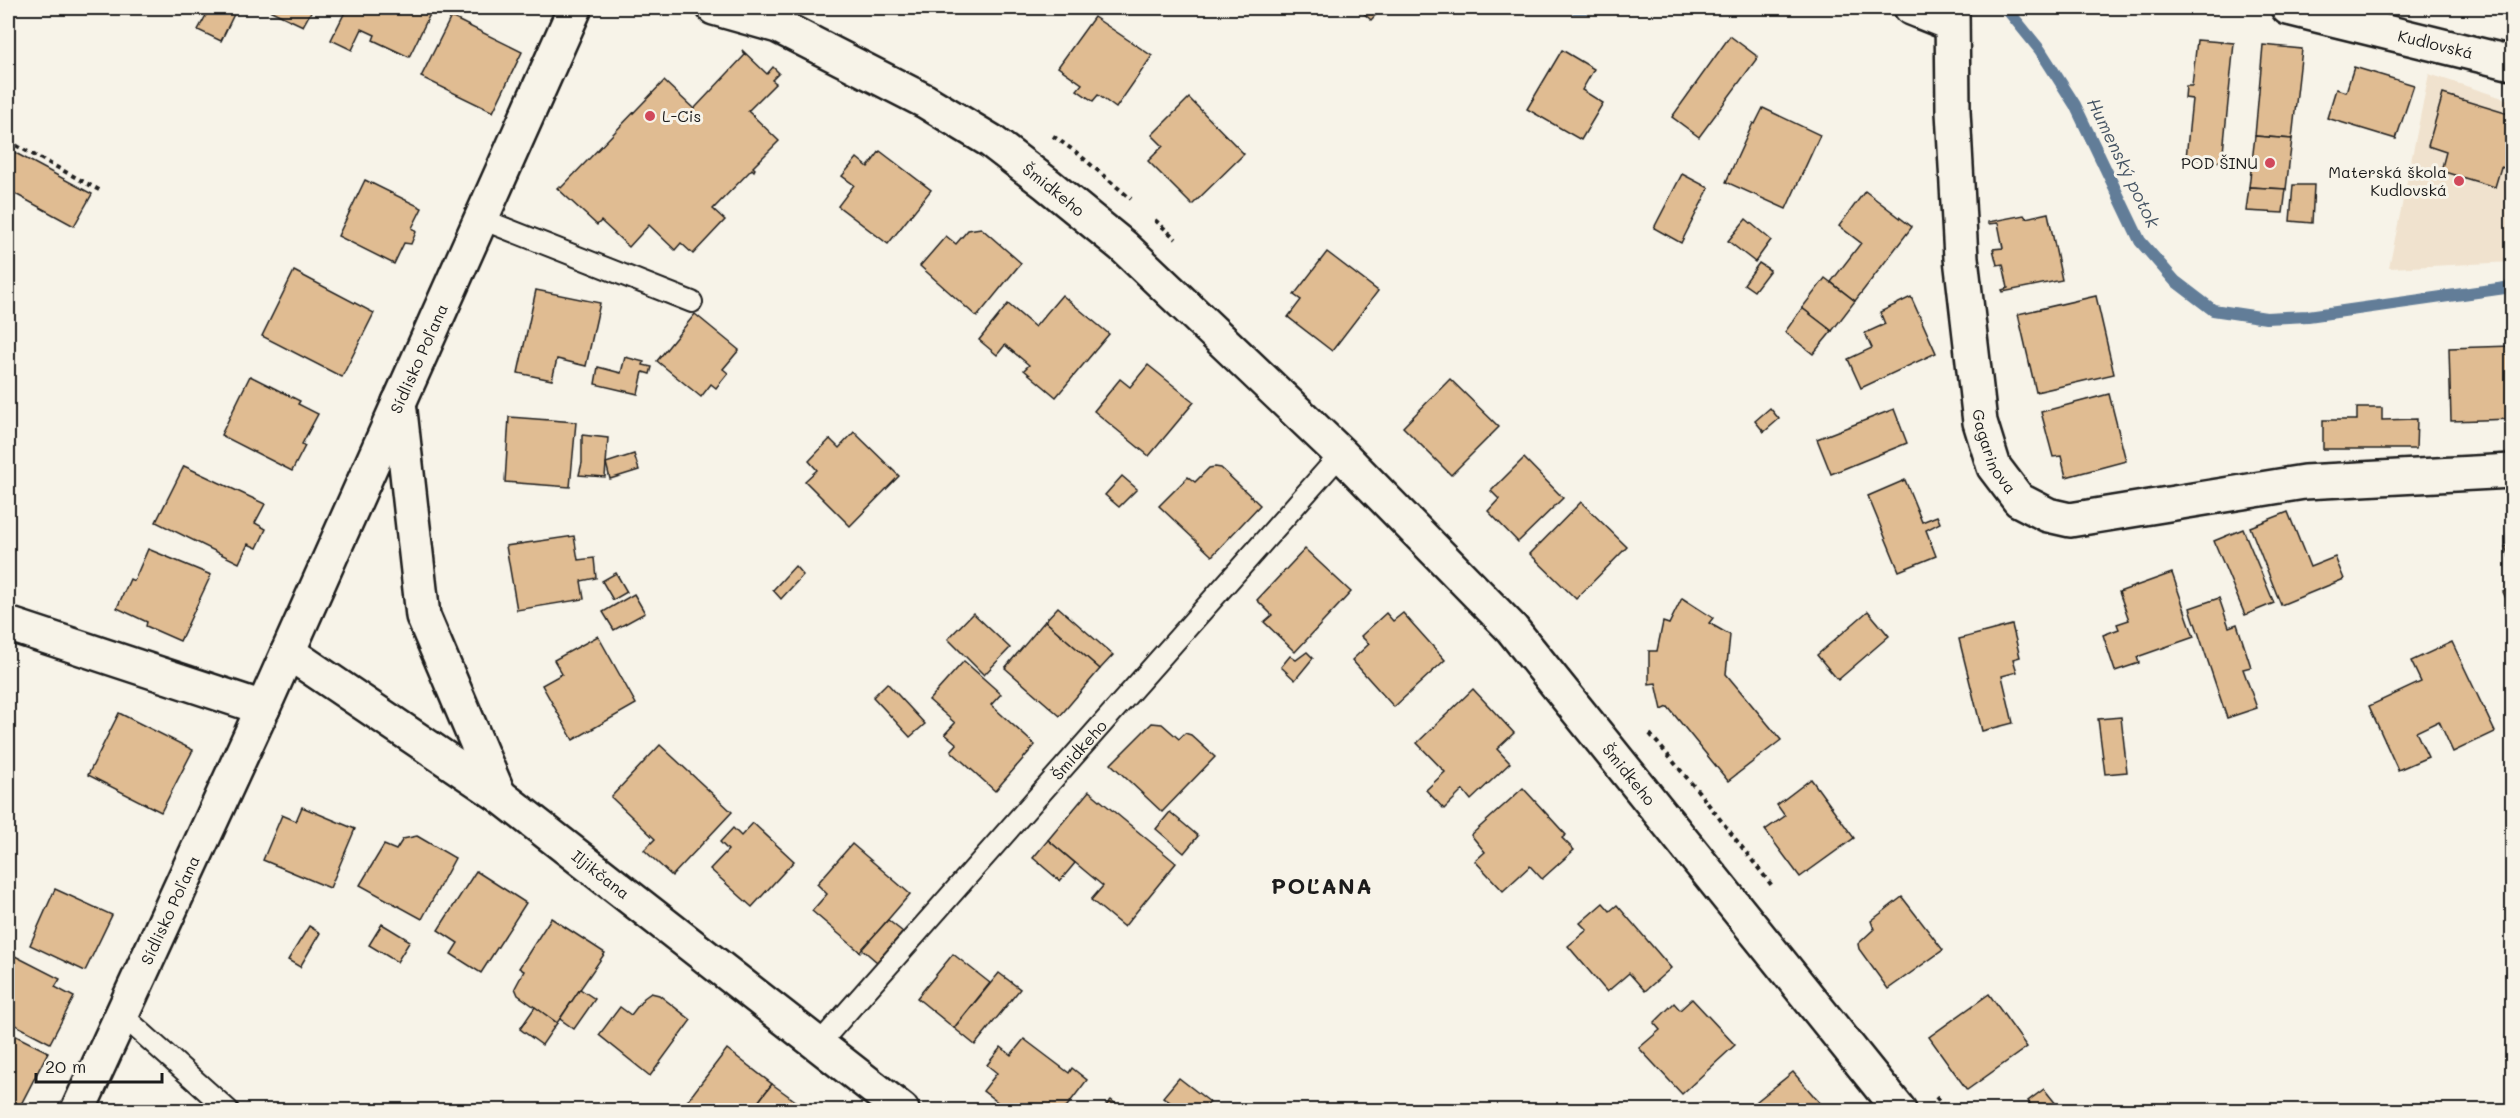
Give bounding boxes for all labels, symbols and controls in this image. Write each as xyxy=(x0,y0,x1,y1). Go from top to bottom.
street label: Kudlovská xyxy=(2396,24,2476,63)
water label: Humenský potok xyxy=(2082,94,2166,232)
place label: L-Cis xyxy=(662,105,701,126)
marker: L-Cis xyxy=(643,109,657,123)
place label: POD ŠINU xyxy=(2181,152,2258,173)
marker: POD ŠINU xyxy=(2263,156,2277,170)
street label: Šmidkeho xyxy=(1019,158,1089,221)
place label: Materská škola Kudlovská xyxy=(2328,161,2447,200)
marker: Materská škola Kudlovská xyxy=(2452,174,2466,188)
street label: Sídlisko Poľana xyxy=(385,300,452,417)
street label: Gagarinova xyxy=(1969,408,2021,498)
street label: Šmidkeho xyxy=(1046,715,1111,784)
street label: Šmidkeho xyxy=(1598,739,1661,809)
street label: Iljikčana xyxy=(568,845,634,903)
street label: Sídlisko Poľana xyxy=(135,852,204,968)
district label: POĽANA xyxy=(1271,871,1373,900)
scale bar xyxy=(36,1046,162,1084)
text: 20 m xyxy=(45,1054,86,1078)

